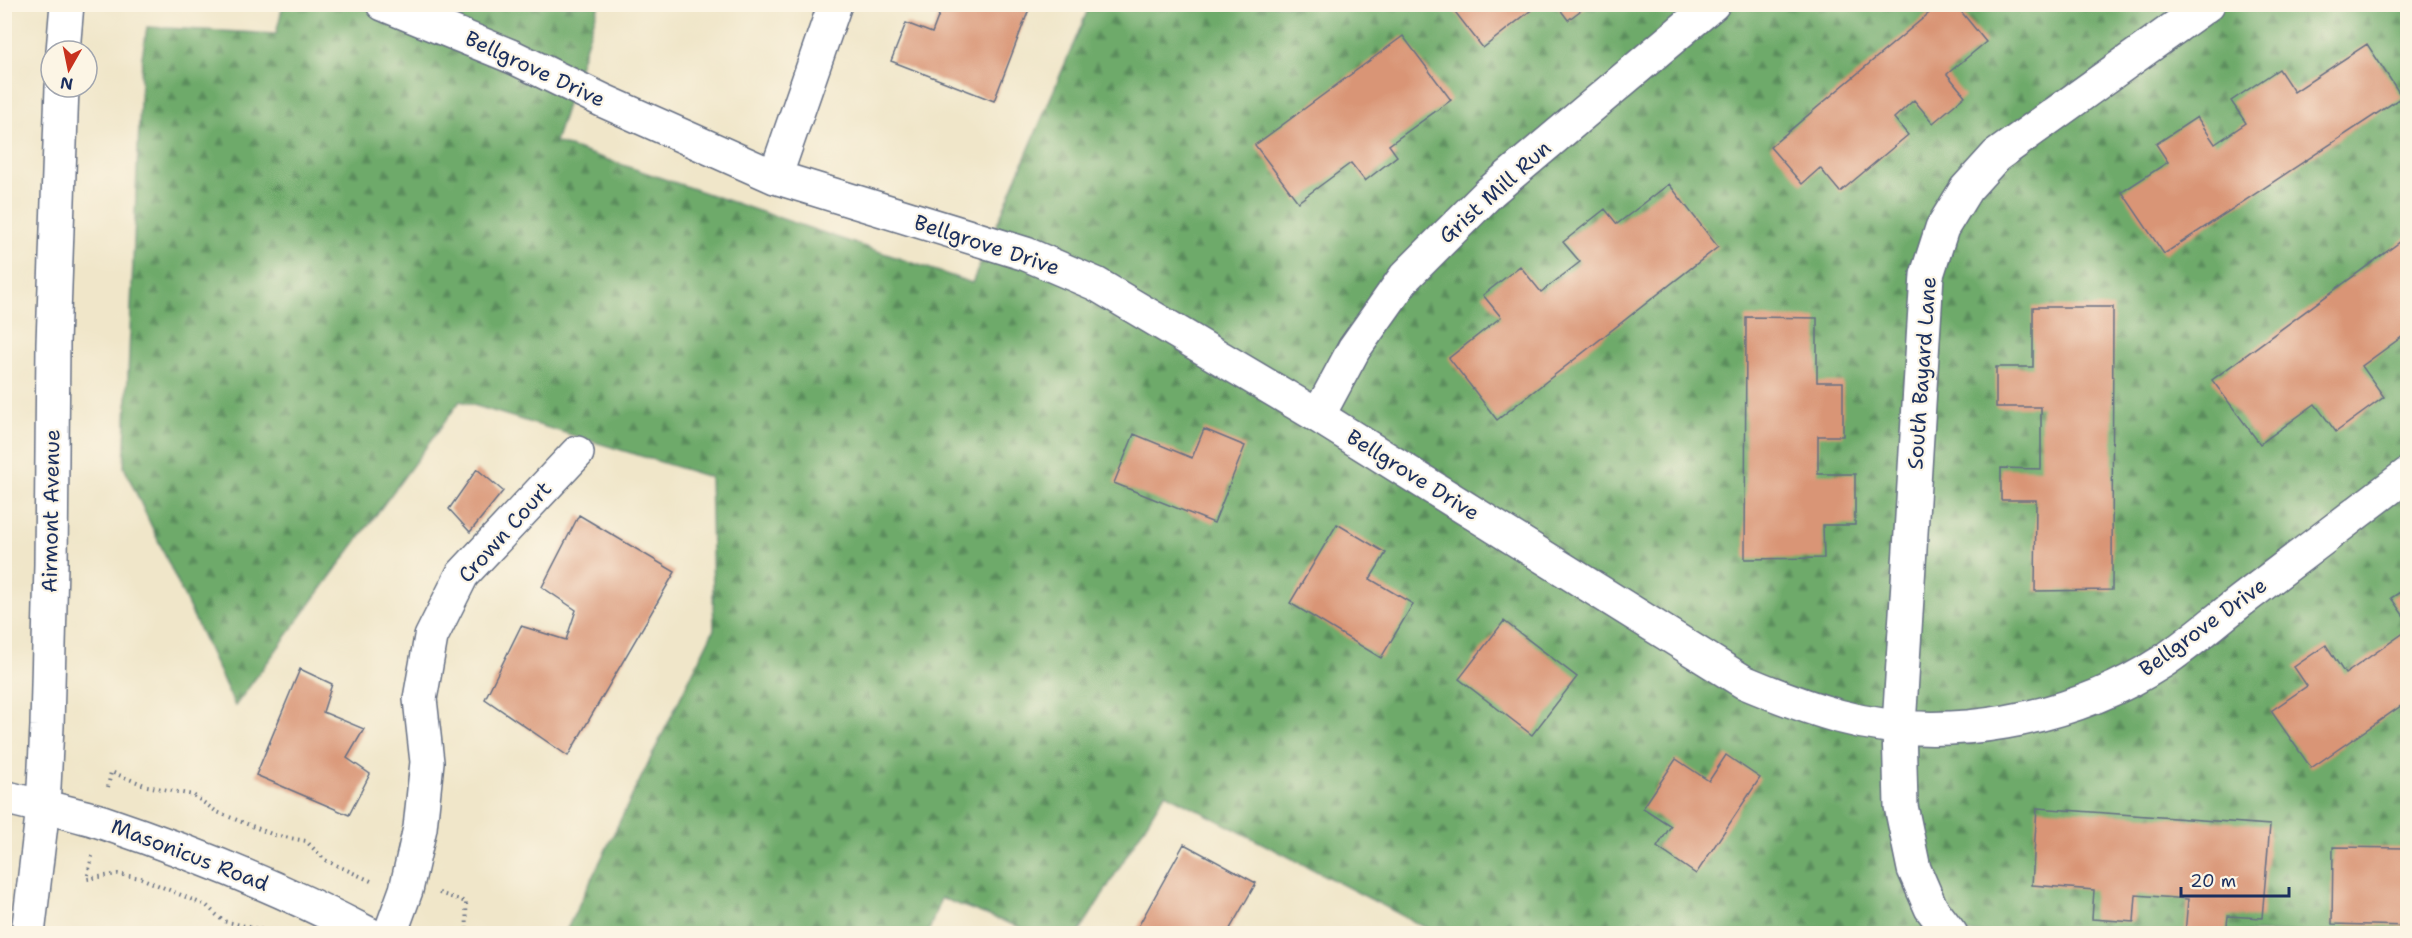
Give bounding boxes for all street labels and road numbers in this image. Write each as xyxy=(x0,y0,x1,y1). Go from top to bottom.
street label: Bellgrove Drive xyxy=(460,24,610,114)
street label: Grist Mill Run xyxy=(1433,134,1557,250)
street label: Bellgrove Drive xyxy=(911,208,1063,282)
street label: South Bayard Lane xyxy=(1901,276,1943,470)
street label: Bellgrove Drive xyxy=(1341,423,1485,527)
street label: Airmont Avenue xyxy=(36,429,66,593)
street label: Crown Court xyxy=(452,475,558,589)
street label: Bellgrove Drive xyxy=(2133,571,2273,683)
street label: Masonicus Road xyxy=(107,812,273,898)

